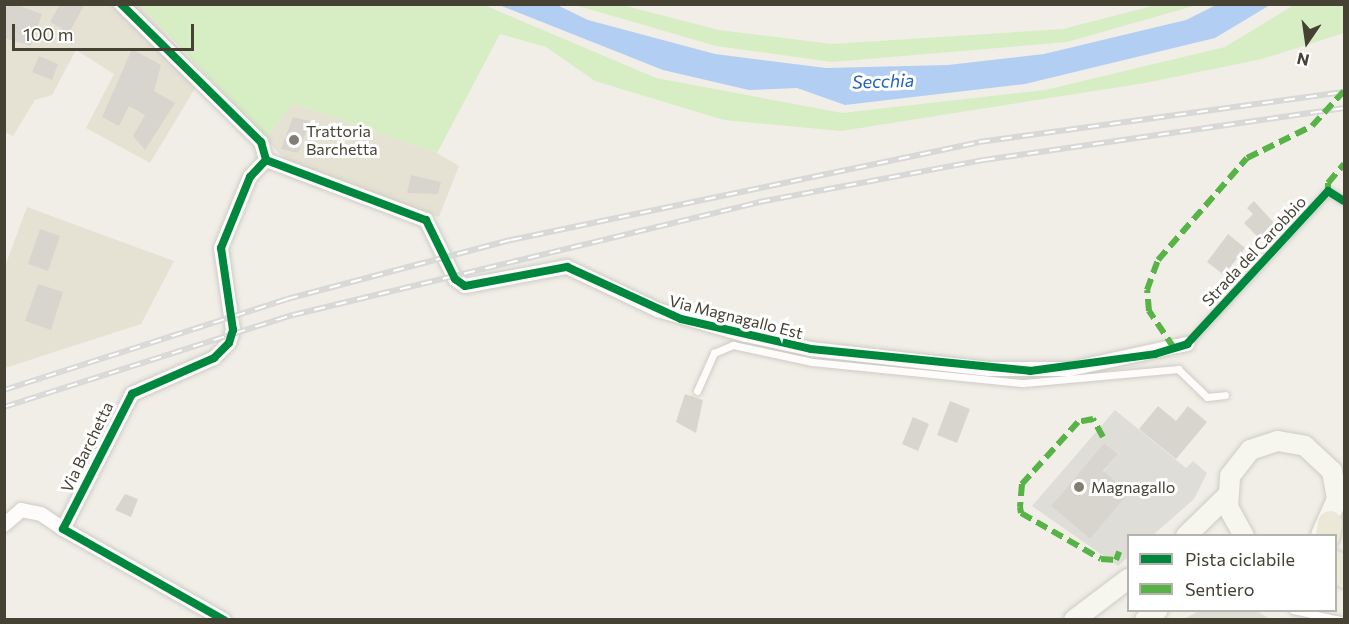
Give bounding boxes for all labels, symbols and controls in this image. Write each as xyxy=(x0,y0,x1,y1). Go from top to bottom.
scale bar xyxy=(15,12,196,50)
north arrow xyxy=(1277,12,1337,72)
text: 100 m xyxy=(23,23,73,45)
text: N xyxy=(1295,49,1311,71)
water label: Secchia xyxy=(852,69,914,93)
place label: Trattoria Barchetta xyxy=(306,121,378,159)
marker: Trattoria Barchetta xyxy=(287,133,301,147)
street label: Strada del Carobbio xyxy=(1198,192,1310,310)
street label: Via Magnagallo Est xyxy=(667,291,805,343)
street label: Via Barchetta xyxy=(57,399,117,495)
place label: Magnagallo xyxy=(1091,477,1175,497)
marker: Magnagallo xyxy=(1072,480,1086,494)
legend xyxy=(1127,534,1337,612)
text: Pista ciclabile xyxy=(1185,548,1295,570)
text: Sentiero xyxy=(1185,578,1255,600)

